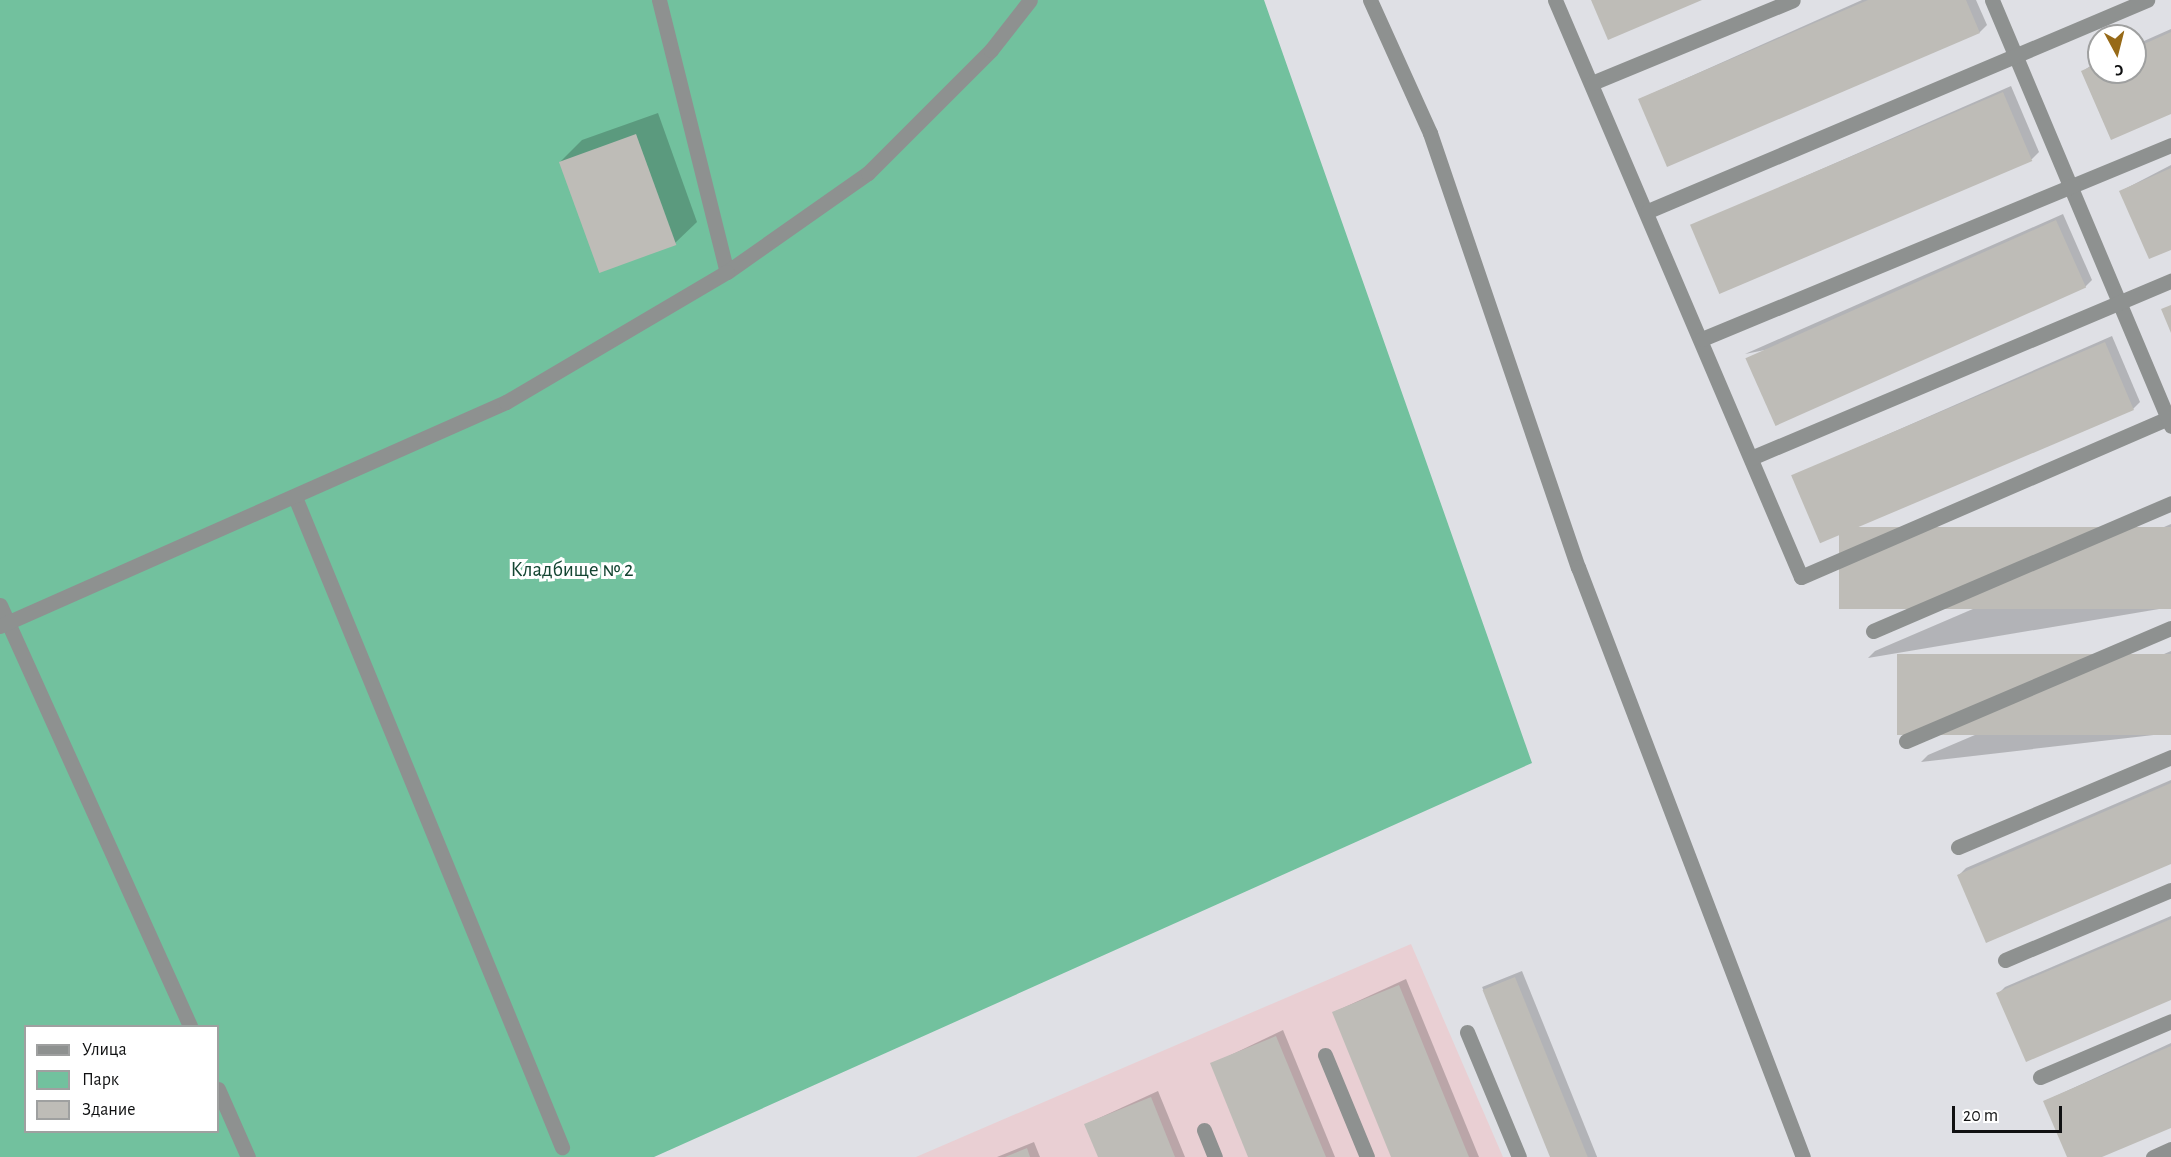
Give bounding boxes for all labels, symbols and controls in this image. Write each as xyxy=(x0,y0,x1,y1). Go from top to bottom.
north arrow xyxy=(2087,24,2147,84)
text: С xyxy=(2114,61,2124,78)
park label: Кладбище № 2 xyxy=(510,557,634,583)
legend xyxy=(24,1025,219,1133)
text: Улица xyxy=(82,1041,127,1059)
text: Парк xyxy=(82,1071,119,1089)
scale bar xyxy=(1955,1094,2064,1132)
text: Здание xyxy=(82,1101,136,1119)
text: 20 m xyxy=(1963,1107,1998,1125)

